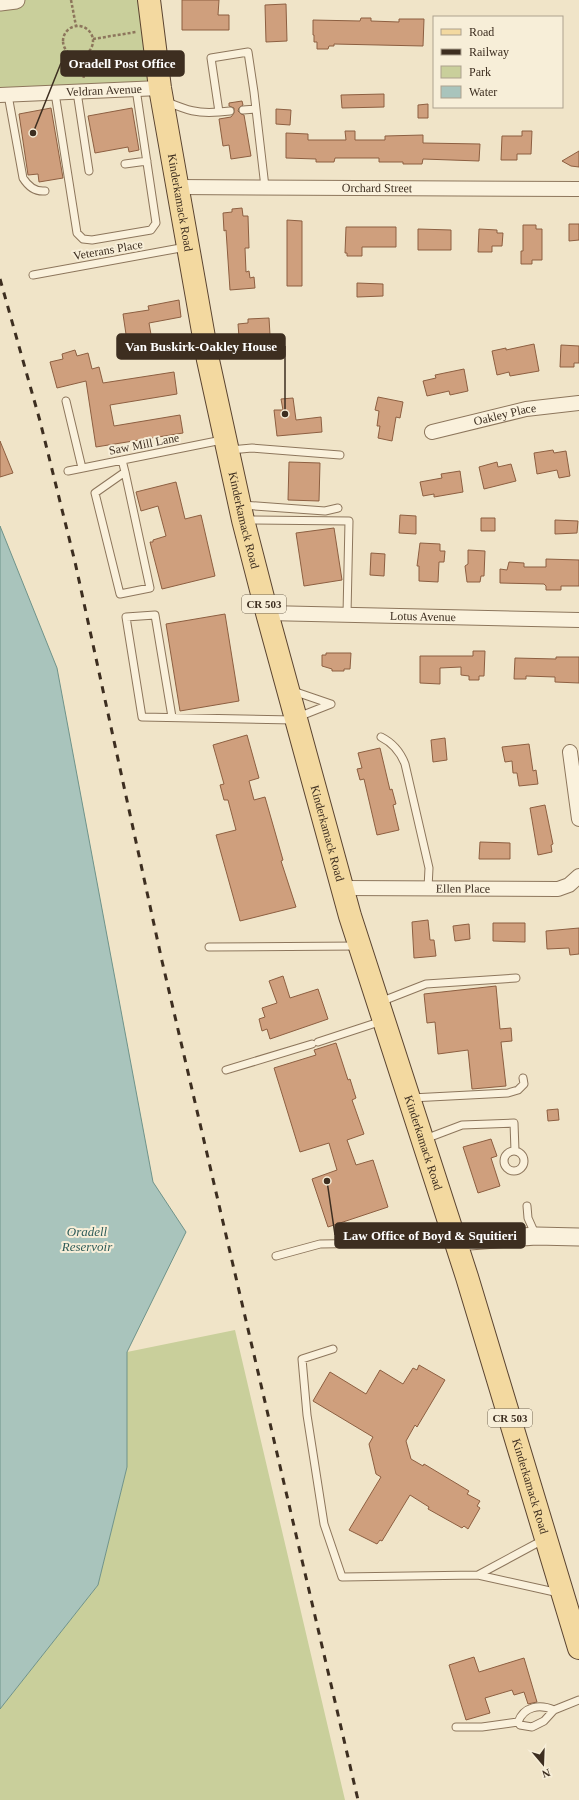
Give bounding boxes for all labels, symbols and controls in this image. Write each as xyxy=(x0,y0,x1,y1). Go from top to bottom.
legend xyxy=(433,16,563,108)
text: Road xyxy=(469,25,494,39)
text: Railway xyxy=(469,45,509,59)
callout: Oradell Post Office xyxy=(61,51,184,76)
text: Oradell Post Office xyxy=(69,56,176,71)
text: Park xyxy=(469,65,491,79)
street label: Veldran Avenue xyxy=(66,82,142,99)
text: Water xyxy=(469,85,497,99)
street label: Kinderkamack Road xyxy=(165,153,196,253)
street label: Orchard Street xyxy=(342,181,413,195)
street label: Veterans Place xyxy=(72,237,144,263)
callout: Van Buskirk-Oakley House xyxy=(117,334,285,359)
text: Van Buskirk-Oakley House xyxy=(125,339,277,354)
street label: Oakley Place xyxy=(472,401,537,429)
street label: Saw Mill Lane xyxy=(108,430,180,458)
street label: Kinderkamack Road xyxy=(226,470,262,570)
road number: CR 503 xyxy=(242,595,286,613)
street label: Lotus Avenue xyxy=(390,609,456,624)
street label: Kinderkamack Road xyxy=(307,784,347,883)
street label: Ellen Place xyxy=(436,881,490,896)
street label: Kinderkamack Road xyxy=(401,1093,445,1192)
callout: Law Office of Boyd & Squitieri xyxy=(335,1223,525,1248)
water label: Oradell Reservoir xyxy=(61,1224,113,1254)
text: Law Office of Boyd & Squitieri xyxy=(343,1228,517,1243)
road number: CR 503 xyxy=(488,1409,532,1427)
street label: Kinderkamack Road xyxy=(509,1437,551,1536)
north arrow xyxy=(523,1744,563,1784)
text: N xyxy=(540,1766,552,1780)

